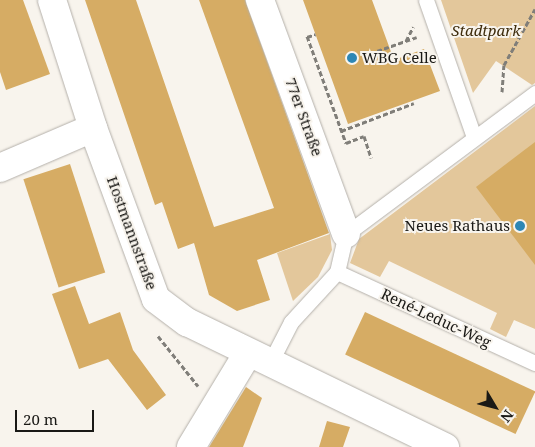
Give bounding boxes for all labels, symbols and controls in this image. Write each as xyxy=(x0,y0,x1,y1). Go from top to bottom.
park label: Stadtpark xyxy=(451,22,521,40)
place label: WBG Celle xyxy=(362,49,437,67)
marker: WBG Celle xyxy=(346,52,358,64)
street label: 77er Straße xyxy=(281,75,327,159)
street label: Hostmannstraße xyxy=(103,174,161,292)
place label: Neues Rathaus xyxy=(404,217,510,235)
marker: Neues Rathaus xyxy=(514,220,526,232)
street label: René-Leduc-Weg xyxy=(378,285,494,351)
north arrow xyxy=(470,382,520,432)
scale bar xyxy=(18,400,96,432)
text: N xyxy=(496,406,518,426)
text: 20 m xyxy=(23,409,58,429)

